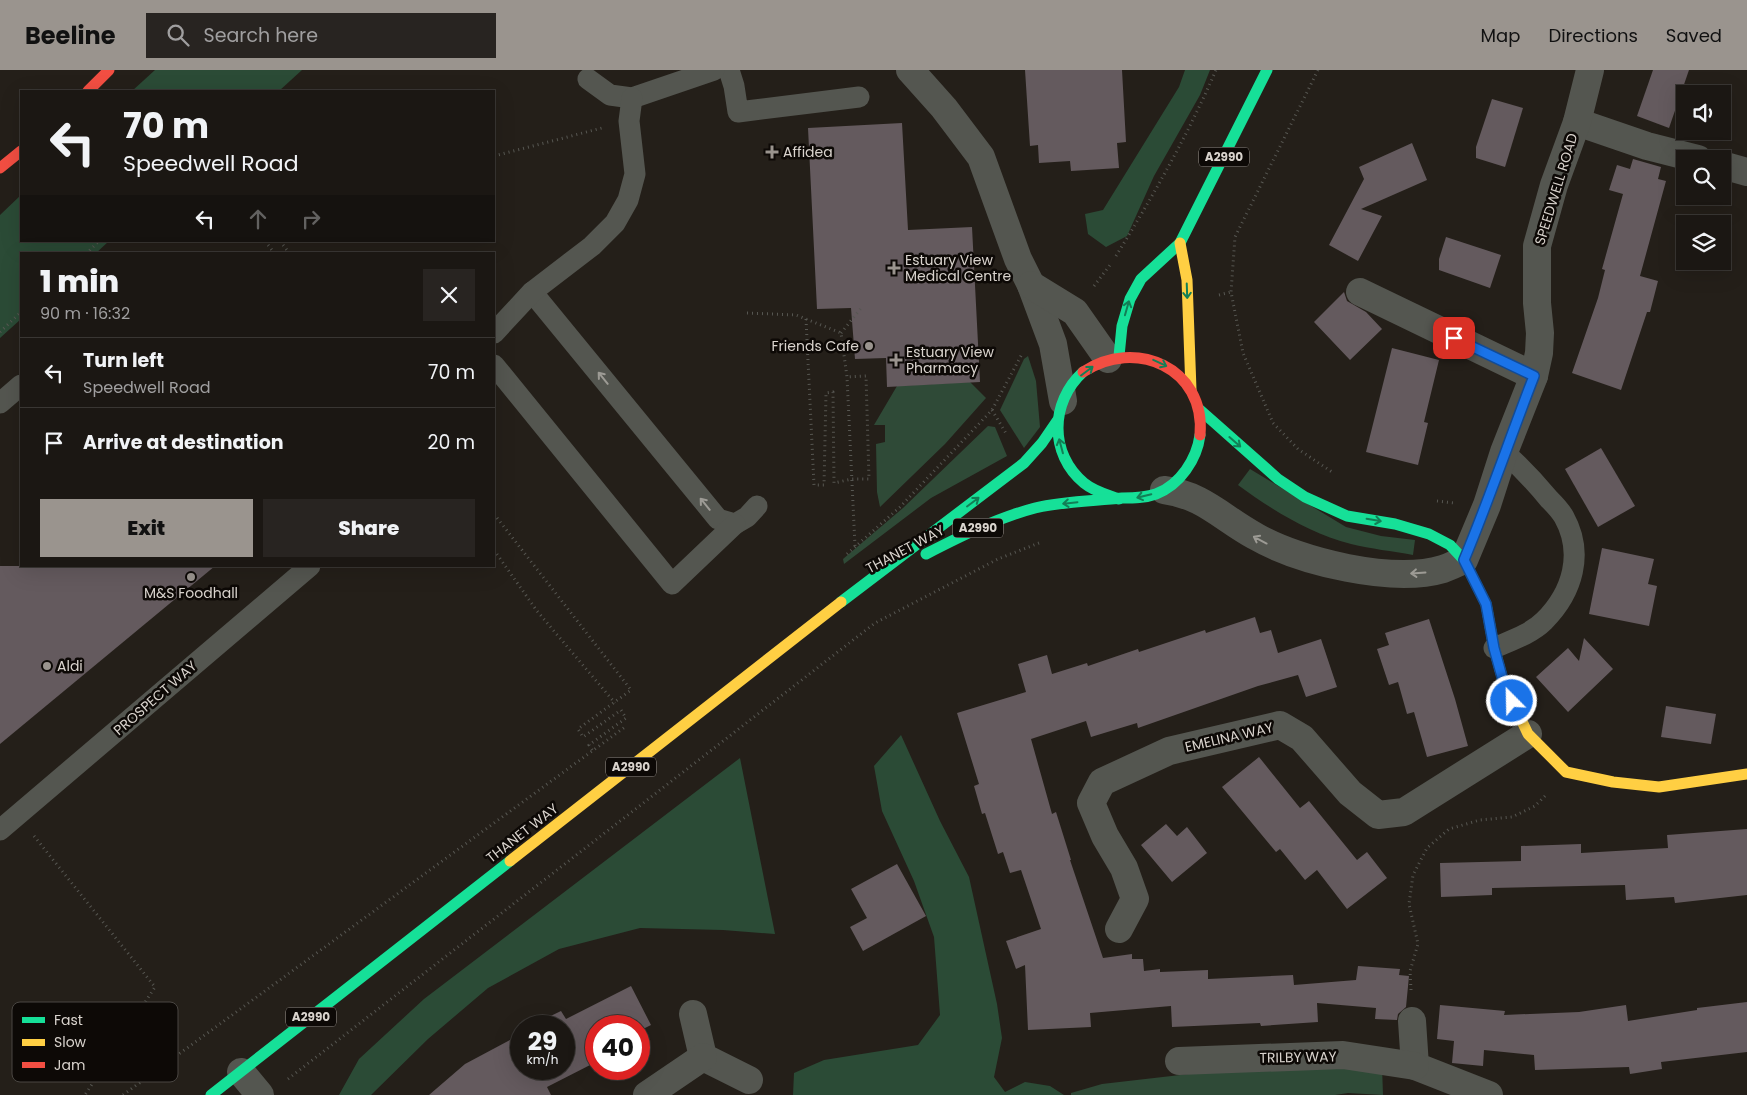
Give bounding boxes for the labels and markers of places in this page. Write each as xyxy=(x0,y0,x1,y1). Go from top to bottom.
place label: Affidea xyxy=(783,142,833,162)
marker: Affidea xyxy=(765,145,779,159)
place label: Estuary View Medical Centre xyxy=(905,250,1012,286)
marker: Estuary View Medical Centre xyxy=(887,261,901,275)
pin xyxy=(1433,317,1475,359)
place label: Friends Cafe xyxy=(772,336,859,356)
marker: Friends Cafe xyxy=(863,340,875,352)
place label: Estuary View Pharmacy xyxy=(906,342,994,378)
marker: Estuary View Pharmacy xyxy=(890,354,902,366)
marker: M&S Foodhall xyxy=(185,571,197,583)
place label: M&S Foodhall xyxy=(144,583,238,603)
place label: Aldi xyxy=(57,656,83,676)
marker: Aldi xyxy=(41,660,53,672)

